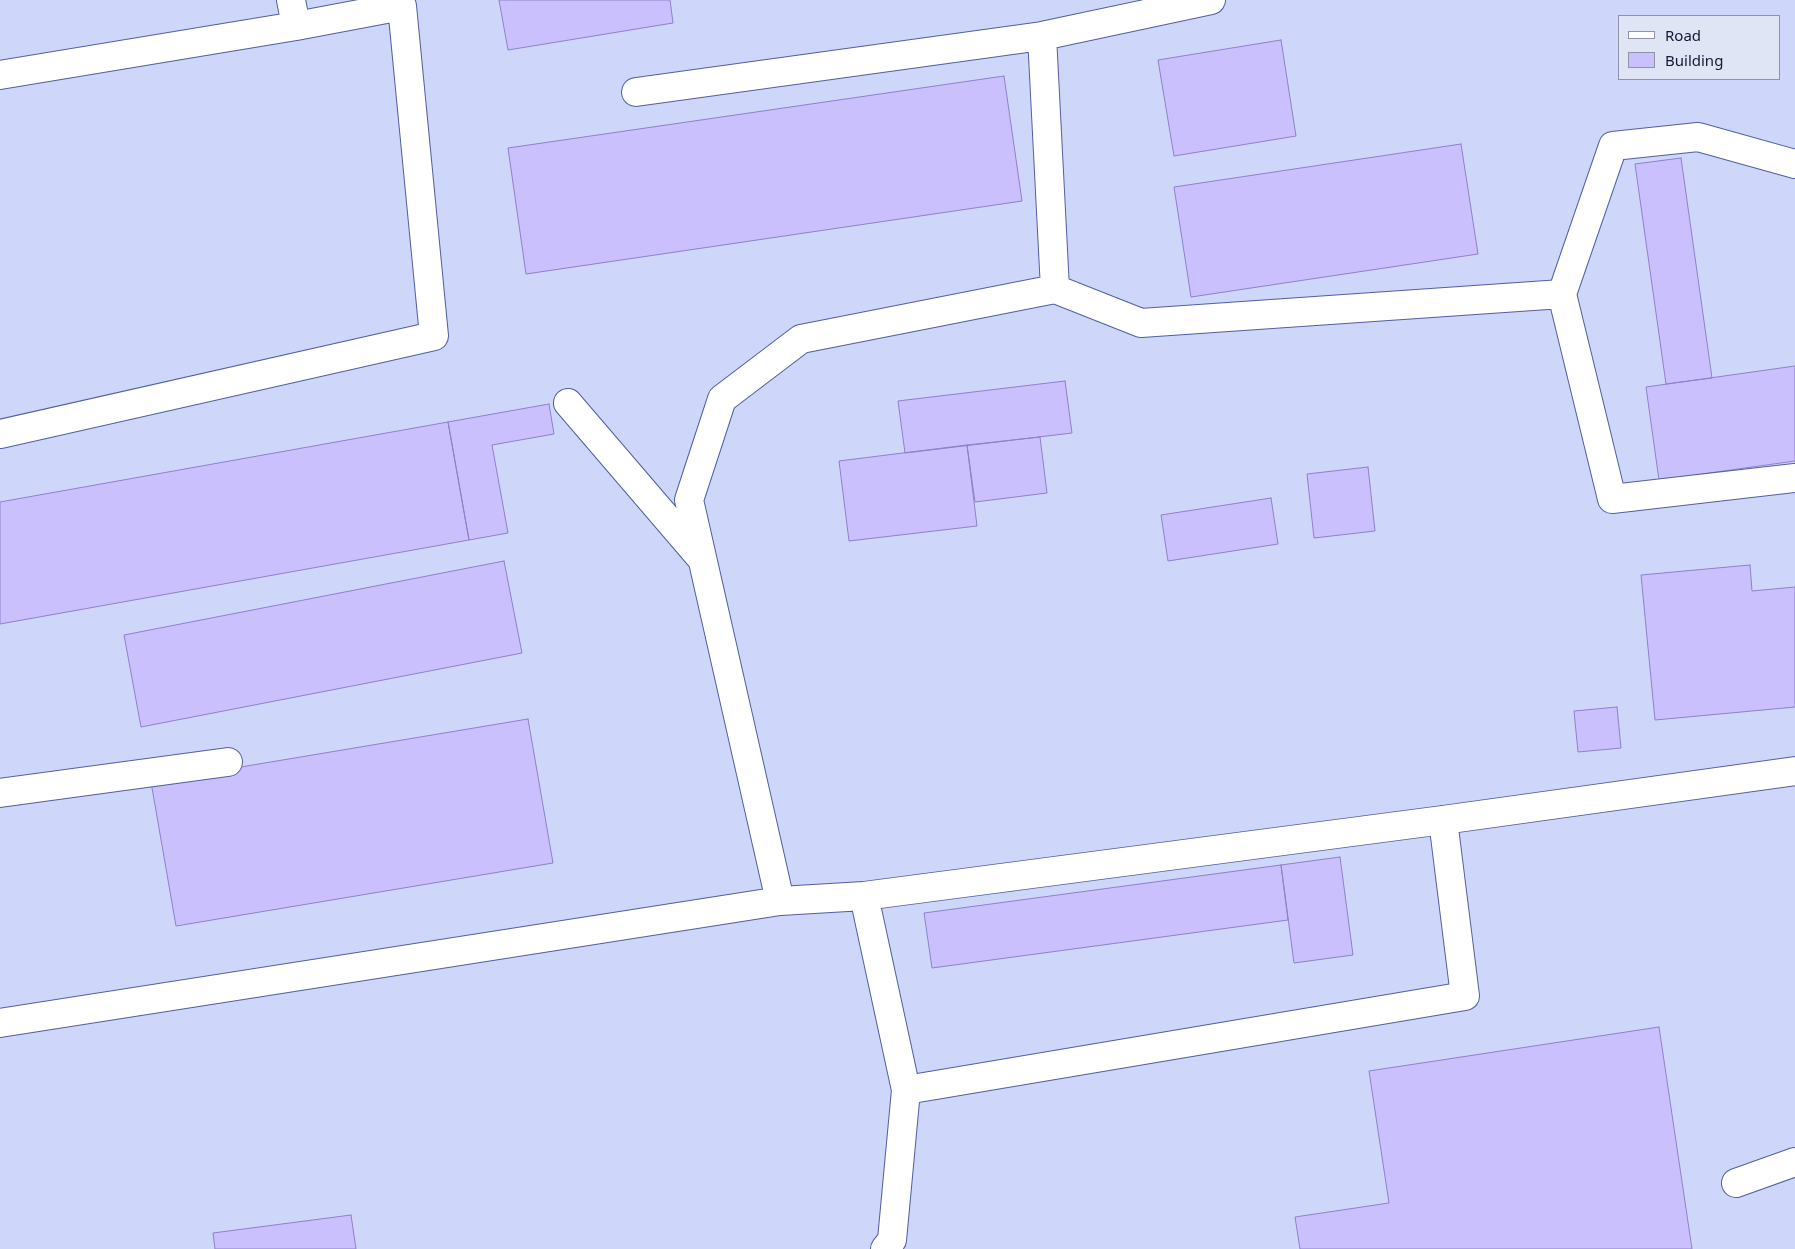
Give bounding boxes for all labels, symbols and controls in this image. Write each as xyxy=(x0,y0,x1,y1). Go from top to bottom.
legend xyxy=(1618,15,1780,80)
text: Road xyxy=(1665,25,1701,45)
text: Building xyxy=(1665,50,1723,70)

